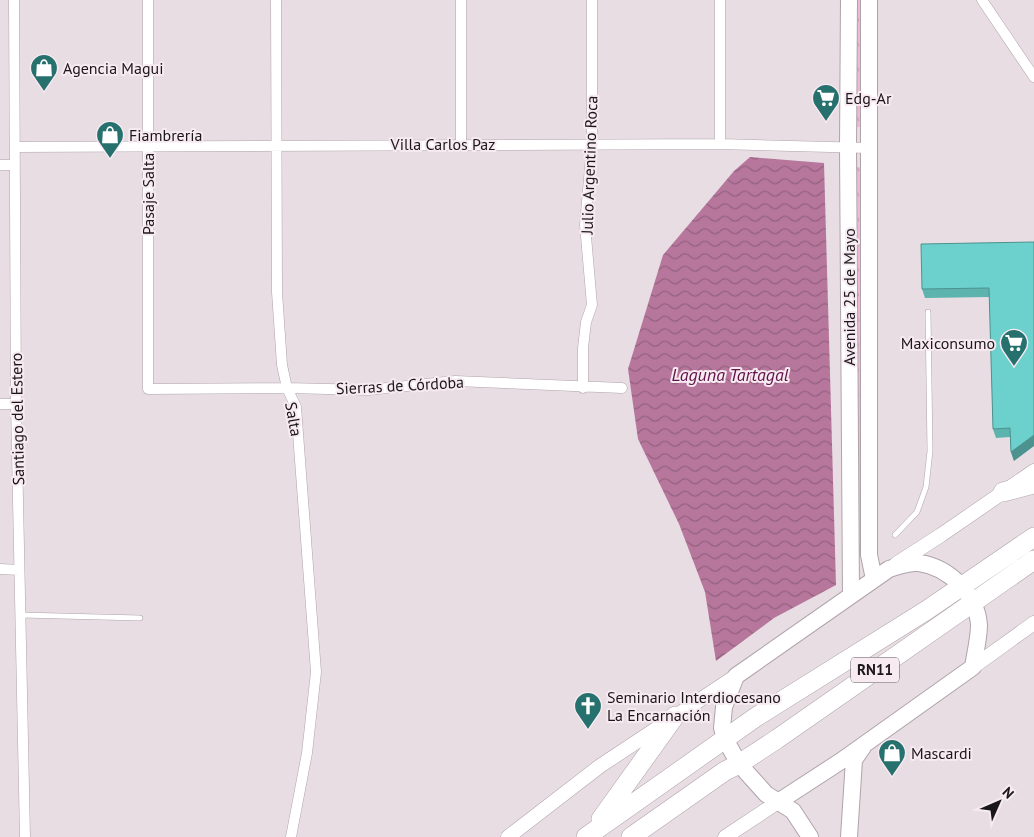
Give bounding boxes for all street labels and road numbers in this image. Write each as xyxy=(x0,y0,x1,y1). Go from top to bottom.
street label: Julio Argentino Roca xyxy=(577,95,601,236)
street label: Villa Carlos Paz xyxy=(390,134,495,154)
street label: Pasaje Salta xyxy=(138,153,158,235)
street label: Avenida 25 de Mayo xyxy=(839,228,859,366)
street label: Santiago del Estero xyxy=(6,352,28,486)
street label: Sierras de Córdoba xyxy=(336,372,464,398)
street label: Salta xyxy=(281,400,307,438)
road number: RN11 xyxy=(851,658,899,682)

